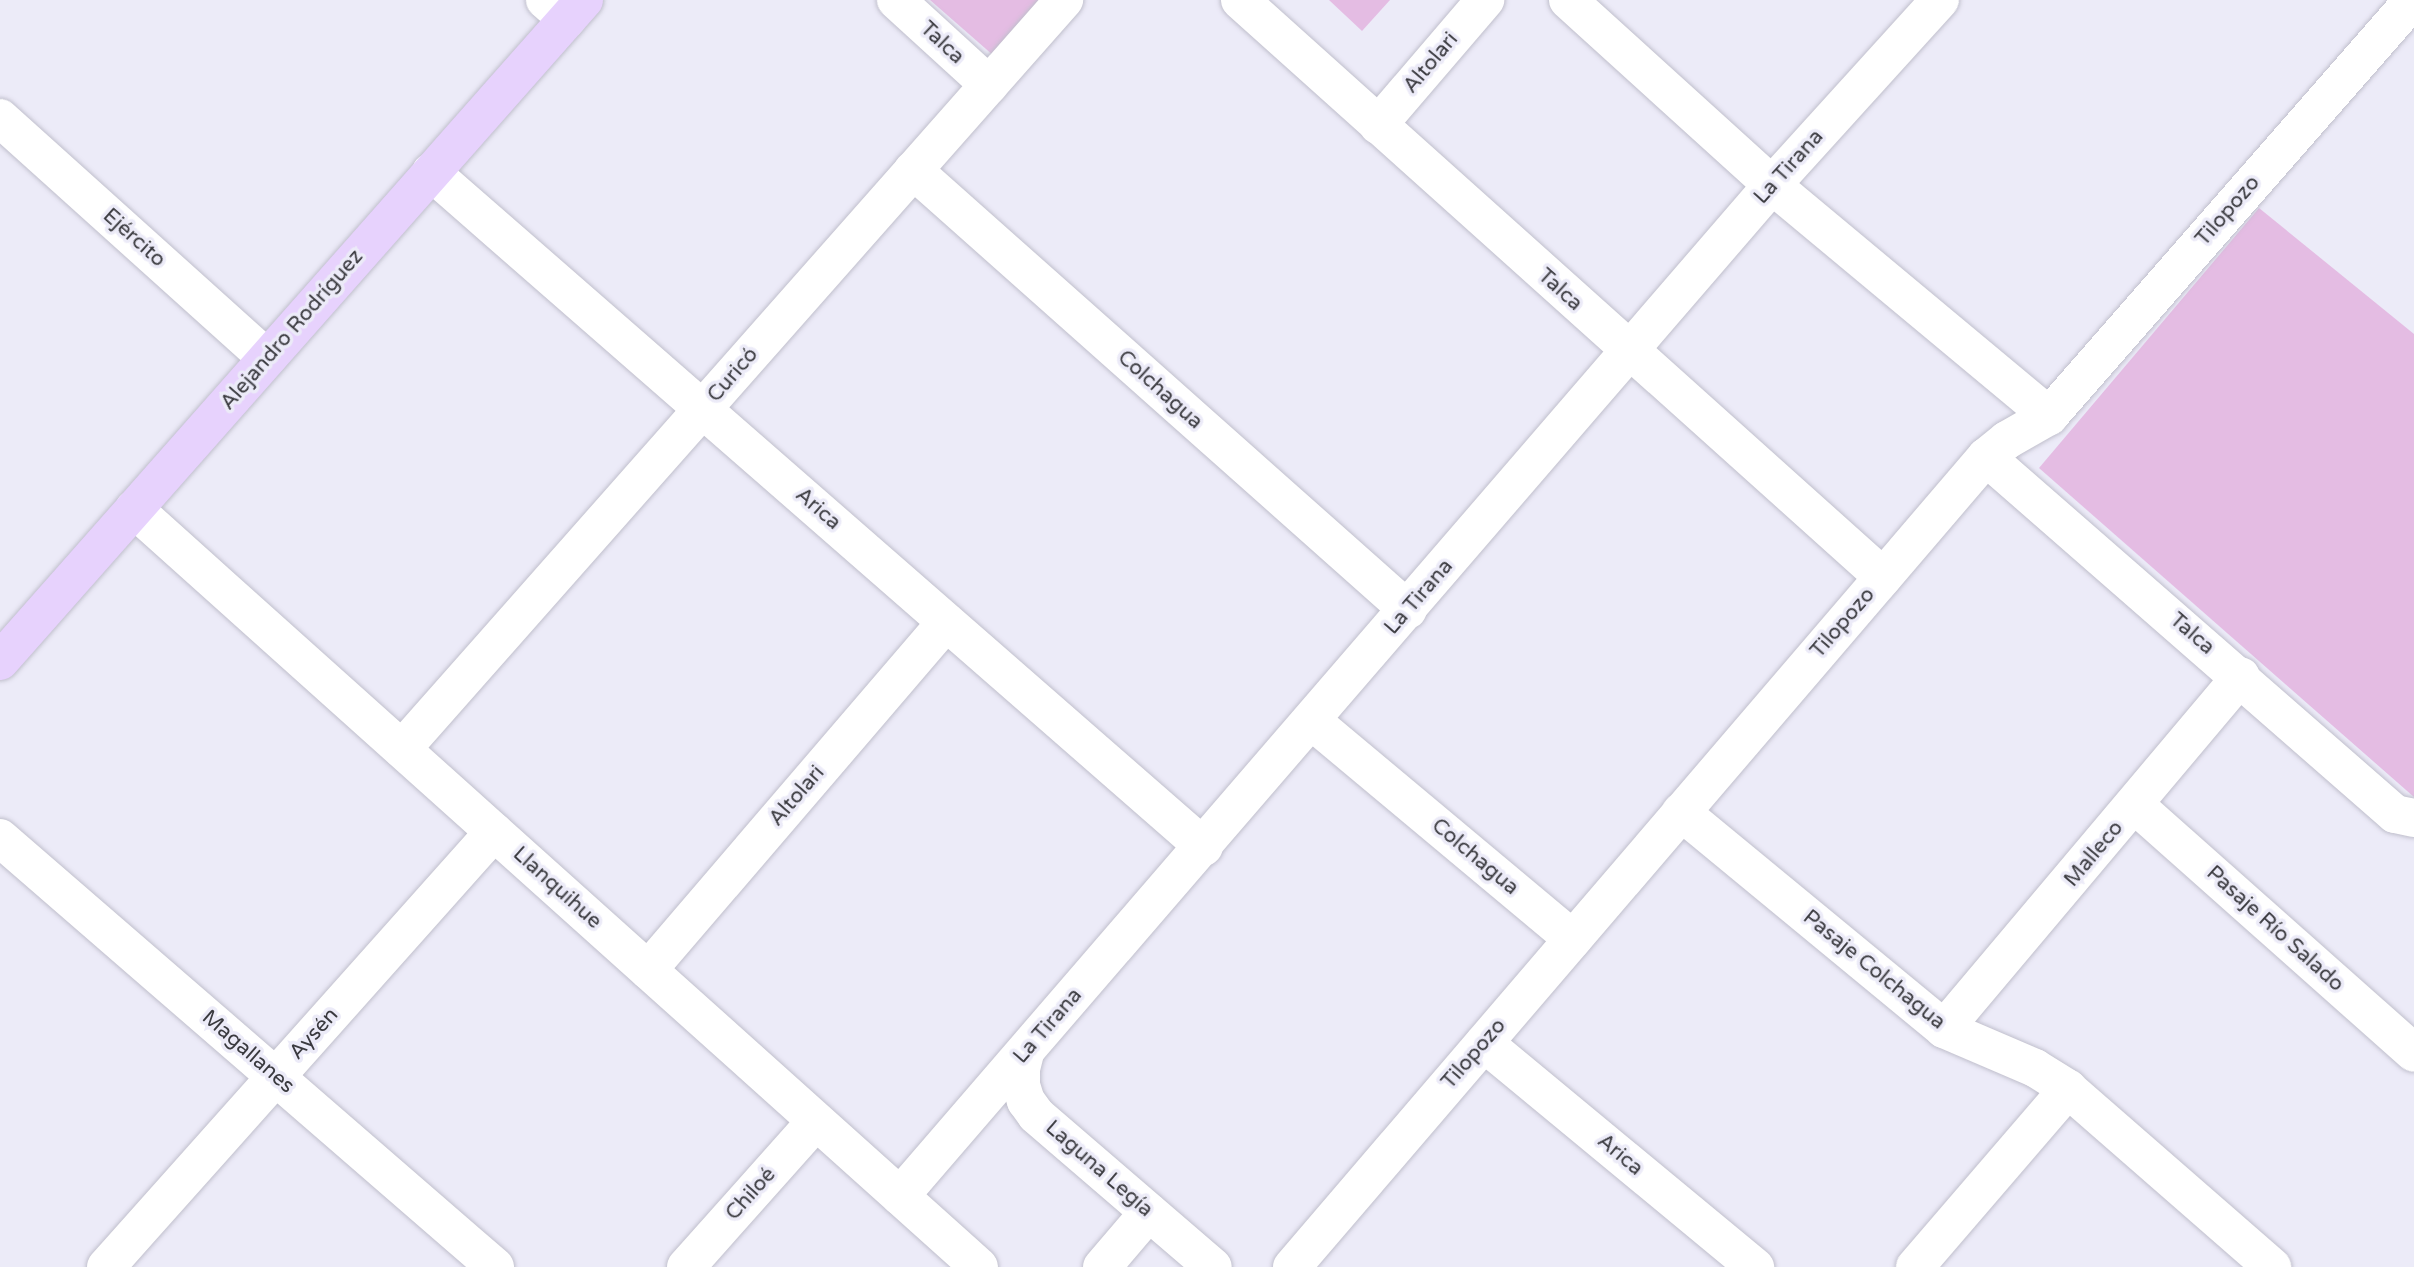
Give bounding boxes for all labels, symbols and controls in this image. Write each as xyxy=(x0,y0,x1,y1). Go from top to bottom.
street label: Talca xyxy=(915,16,969,70)
street label: Altolari xyxy=(1398,27,1464,99)
street label: La Tirana xyxy=(1749,125,1829,209)
street label: Tilopozo xyxy=(2191,171,2265,251)
street label: Ejército xyxy=(98,203,170,273)
street label: Alejandro Rodríguez xyxy=(215,245,369,415)
street label: Talca xyxy=(1533,264,1587,316)
street label: Curicó xyxy=(702,342,764,408)
street label: Colchagua xyxy=(1112,345,1208,435)
street label: Arica xyxy=(790,482,846,536)
street label: La Tirana xyxy=(1379,554,1459,640)
street label: Tilopozo xyxy=(1806,583,1880,663)
street label: Talca xyxy=(2164,608,2220,660)
street label: Altolari xyxy=(764,761,830,831)
street label: Colchagua xyxy=(1426,813,1524,901)
street label: Malleco xyxy=(2059,816,2129,892)
street label: Llanquihue xyxy=(507,842,607,934)
street label: Pasaje Río Salado xyxy=(2201,861,2349,997)
street label: Pasaje Colchagua xyxy=(1798,905,1950,1035)
street label: La Tirana xyxy=(1008,983,1088,1069)
street label: Aysén xyxy=(284,1003,344,1065)
street label: Magallanes xyxy=(197,1005,299,1099)
street label: Tilopozo xyxy=(1437,1014,1511,1094)
street label: Laguna Legía xyxy=(1040,1115,1158,1223)
street label: Arica xyxy=(1592,1129,1648,1181)
street label: Chiloé xyxy=(721,1162,781,1226)

